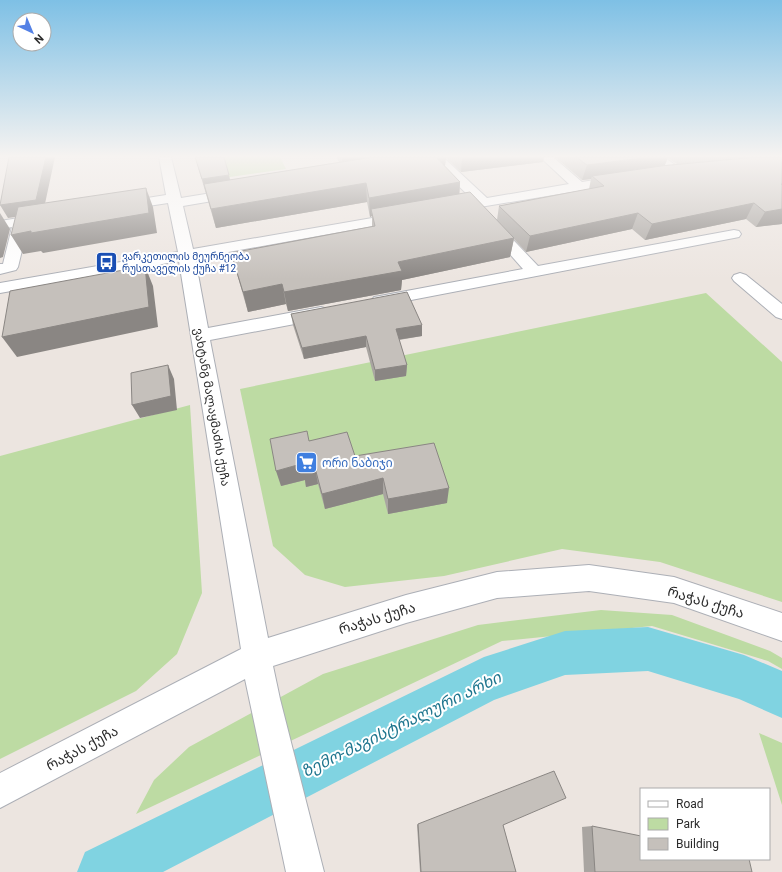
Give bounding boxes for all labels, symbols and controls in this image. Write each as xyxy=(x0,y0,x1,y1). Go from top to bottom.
north arrow xyxy=(12,12,52,52)
text: N xyxy=(31,31,46,46)
bus stop icon: ვარკეთილის მეურნეობა რუსთაველის ქუჩა #12 xyxy=(93,249,119,275)
place label: ვარკეთილის მეურნეობა რუსთაველის ქუჩა #12 xyxy=(122,251,250,275)
street label: ვახტანგ მალაყმაძის ქუჩა xyxy=(190,327,233,487)
supermarket icon: ორი ნაბიჯი xyxy=(294,450,320,476)
place label: ორი ნაბიჯი xyxy=(322,456,393,470)
street label: რაჭას ქუჩა xyxy=(666,583,746,622)
street label: რაჭას ქუჩა xyxy=(337,599,417,638)
water label: ზემო-მაგისტრალური არხი xyxy=(298,667,505,781)
street label: რაჭას ქუჩა xyxy=(43,722,121,775)
legend xyxy=(640,788,770,860)
text: Road xyxy=(676,797,704,811)
text: Park xyxy=(676,817,701,831)
text: Building xyxy=(676,837,719,851)

